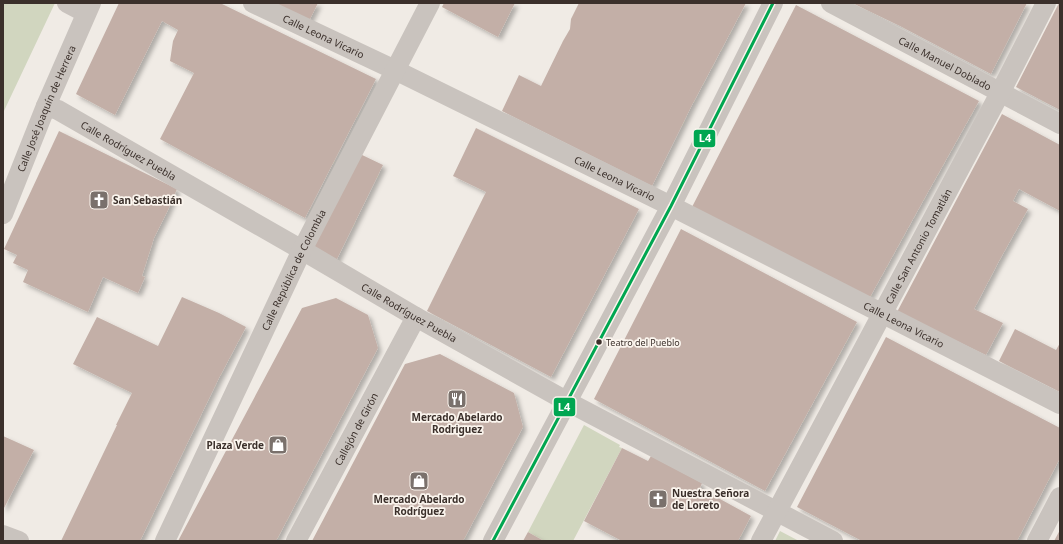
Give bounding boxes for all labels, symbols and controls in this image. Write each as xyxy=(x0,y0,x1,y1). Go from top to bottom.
street label: Calle Leona Vicario xyxy=(280,11,367,62)
street label: Calle Manuel Doblado xyxy=(896,33,994,94)
street label: Calle José Joaquín de Herrera xyxy=(13,43,79,174)
street label: Calle Rodríguez Puebla xyxy=(78,118,179,183)
line badge: L4 xyxy=(693,129,716,148)
text: L4 xyxy=(699,130,712,145)
street label: Calle Leona Vicario xyxy=(572,152,658,204)
street label: Calle San Antonio Tomatlán xyxy=(882,186,955,307)
church icon: San Sebastián xyxy=(88,189,110,211)
place label: San Sebastián xyxy=(113,193,182,207)
street label: Calle República de Colombia xyxy=(258,207,329,333)
street label: Calle Rodríguez Puebla xyxy=(359,279,459,345)
street label: Calle Leona Vicario xyxy=(861,298,947,351)
place label: Teatro del Pueblo xyxy=(606,336,680,349)
marker: Teatro del Pueblo xyxy=(594,337,604,347)
restaurant icon: Mercado Abelardo Rodriguez xyxy=(446,388,468,410)
street label: Callejón de Girón xyxy=(331,390,381,468)
line badge: L4 xyxy=(553,397,576,417)
text: L4 xyxy=(558,399,571,414)
place label: Mercado Abelardo Rodriguez xyxy=(411,410,503,436)
shop icon: Plaza Verde xyxy=(267,434,289,456)
place label: Plaza Verde xyxy=(206,438,264,452)
shop icon: Mercado Abelardo Rodríguez xyxy=(408,470,430,492)
place label: Nuestra Señora de Loreto xyxy=(672,486,749,512)
church icon: Nuestra Señora de Loreto xyxy=(647,488,669,510)
place label: Mercado Abelardo Rodríguez xyxy=(373,492,465,518)

